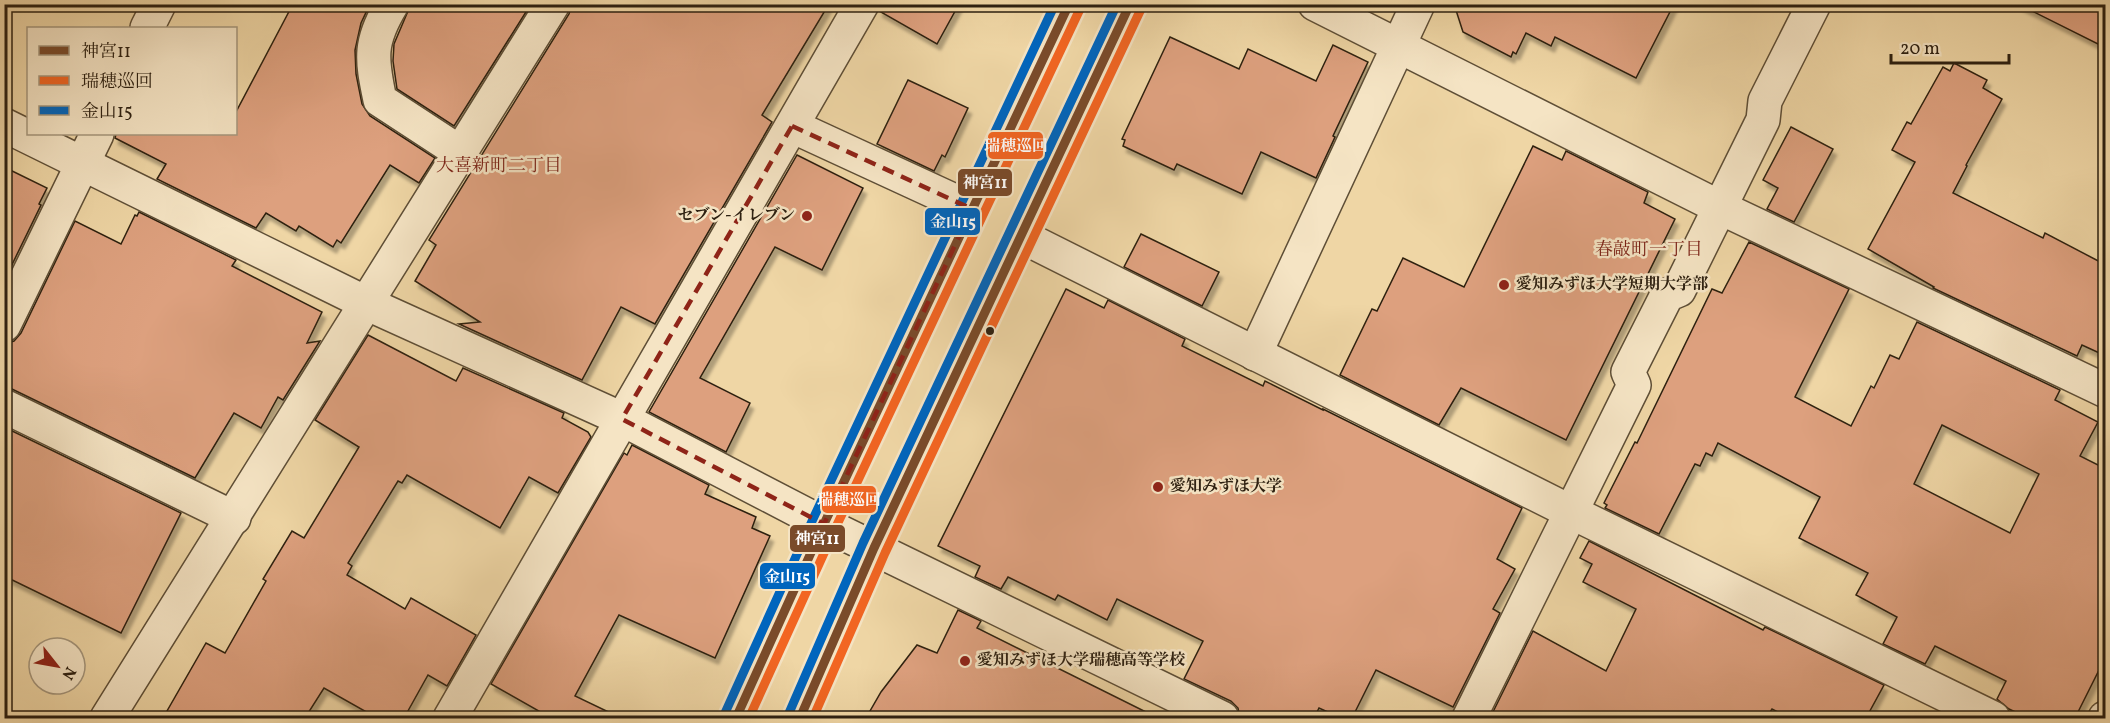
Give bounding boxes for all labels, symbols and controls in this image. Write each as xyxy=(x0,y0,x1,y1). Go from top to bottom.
legend xyxy=(27,27,237,135)
scale bar xyxy=(1891,27,2010,65)
text: 20 m xyxy=(1900,37,1940,62)
text: 神宮11 xyxy=(81,40,131,65)
text: 瑞穂巡回 xyxy=(81,70,153,95)
text: 金山15 xyxy=(81,100,133,125)
line badge: 瑞穂巡回 xyxy=(987,131,1044,160)
text: 瑞穂巡回 xyxy=(984,136,1048,158)
district label: 大喜新町二丁目 xyxy=(436,154,562,179)
line badge: 神宮11 xyxy=(957,168,1013,197)
text: 神宮11 xyxy=(963,173,1007,195)
place label: セブン-イレブン xyxy=(678,205,795,227)
line badge: 金山15 xyxy=(924,207,981,236)
marker: セブン-イレブン xyxy=(800,209,814,223)
text: 金山15 xyxy=(930,212,976,234)
district label: 春敲町一丁目 xyxy=(1595,238,1703,263)
place label: 愛知みずほ大学短期大学部 xyxy=(1516,274,1709,296)
marker: 愛知みずほ大学短期大学部 xyxy=(1497,278,1511,292)
unlabelled marker xyxy=(984,325,996,337)
place label: 愛知みずほ大学 xyxy=(1170,476,1282,498)
marker: 愛知みずほ大学 xyxy=(1151,480,1165,494)
line badge: 瑞穂巡回 xyxy=(821,485,877,514)
text: 瑞穂巡回 xyxy=(817,490,881,512)
line badge: 神宮11 xyxy=(789,524,846,553)
text: 神宮11 xyxy=(795,529,839,551)
line badge: 金山15 xyxy=(759,562,816,590)
text: 金山15 xyxy=(764,567,810,589)
north arrow xyxy=(27,636,87,696)
place label: 愛知みずほ大学瑞穂高等学校 xyxy=(977,650,1186,672)
marker: 愛知みずほ大学瑞穂高等学校 xyxy=(958,654,972,668)
text: N xyxy=(56,662,81,684)

